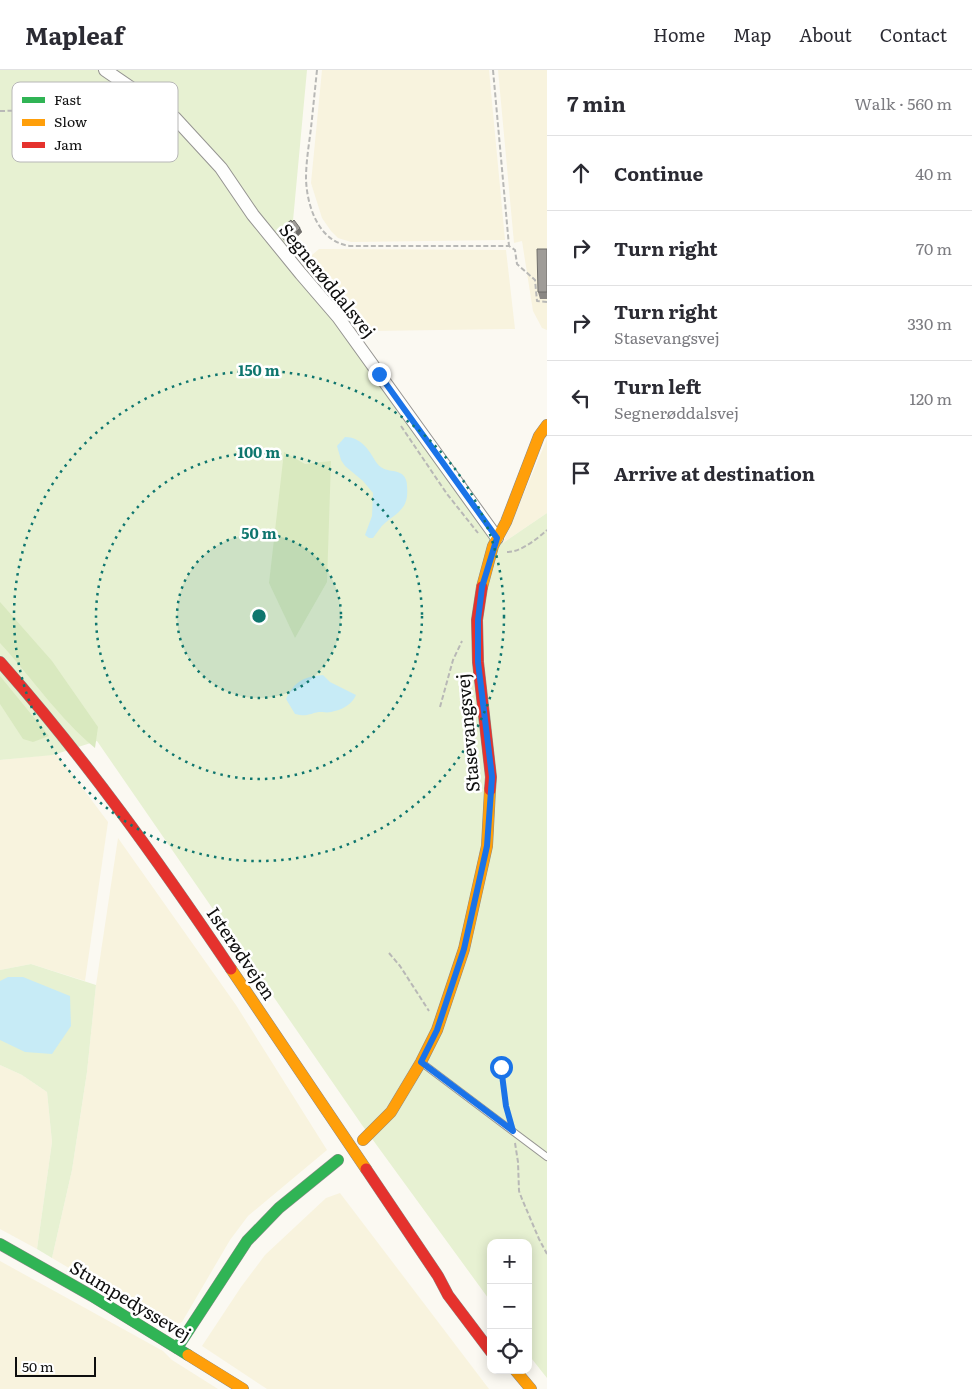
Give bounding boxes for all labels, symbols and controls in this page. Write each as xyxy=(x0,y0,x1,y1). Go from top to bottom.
text: Mapleaf xyxy=(25,17,124,52)
text: Home xyxy=(653,21,705,48)
text: Map xyxy=(733,21,771,48)
text: About xyxy=(799,21,852,48)
text: Contact xyxy=(880,21,947,48)
legend xyxy=(12,82,178,162)
text: 7 min xyxy=(567,87,626,118)
text: Fast xyxy=(54,89,82,109)
text: Walk · 560 m xyxy=(855,91,952,115)
text: Slow xyxy=(54,111,87,131)
text: Jam xyxy=(54,134,83,154)
icon: ahead xyxy=(567,159,595,187)
text: Continue xyxy=(614,159,703,187)
text: 40 m xyxy=(915,161,952,185)
street label: Segnerøddalsvej xyxy=(273,217,383,343)
icon: right xyxy=(567,234,595,262)
text: Turn right xyxy=(614,234,718,262)
text: 70 m xyxy=(916,236,952,260)
text: Turn right xyxy=(614,297,718,325)
icon: right xyxy=(567,309,595,337)
text: 330 m xyxy=(907,311,952,335)
text: Stasevangsvej xyxy=(614,325,720,349)
text: 150 m xyxy=(238,358,280,381)
route end xyxy=(368,363,391,386)
text: Turn left xyxy=(614,372,701,400)
icon: left xyxy=(567,384,595,412)
text: 120 m xyxy=(909,386,952,410)
text: Segnerøddalsvej xyxy=(614,400,739,424)
text: 100 m xyxy=(238,440,280,463)
icon: arrive xyxy=(567,459,595,487)
text: Arrive at destination xyxy=(614,459,815,487)
text: 50 m xyxy=(241,521,277,544)
centre of rings xyxy=(250,607,268,625)
street label: Stasevangsvej xyxy=(448,673,486,793)
street label: Isterødvejen xyxy=(201,901,283,1005)
route start xyxy=(490,1056,513,1079)
map controls xyxy=(487,1239,532,1374)
button: + xyxy=(487,1239,532,1284)
street label: Stumpedyssevej xyxy=(65,1253,197,1347)
button: − xyxy=(487,1284,532,1329)
button: locate xyxy=(487,1329,532,1374)
scale bar xyxy=(15,1354,96,1377)
text: 50 m xyxy=(22,1356,54,1376)

